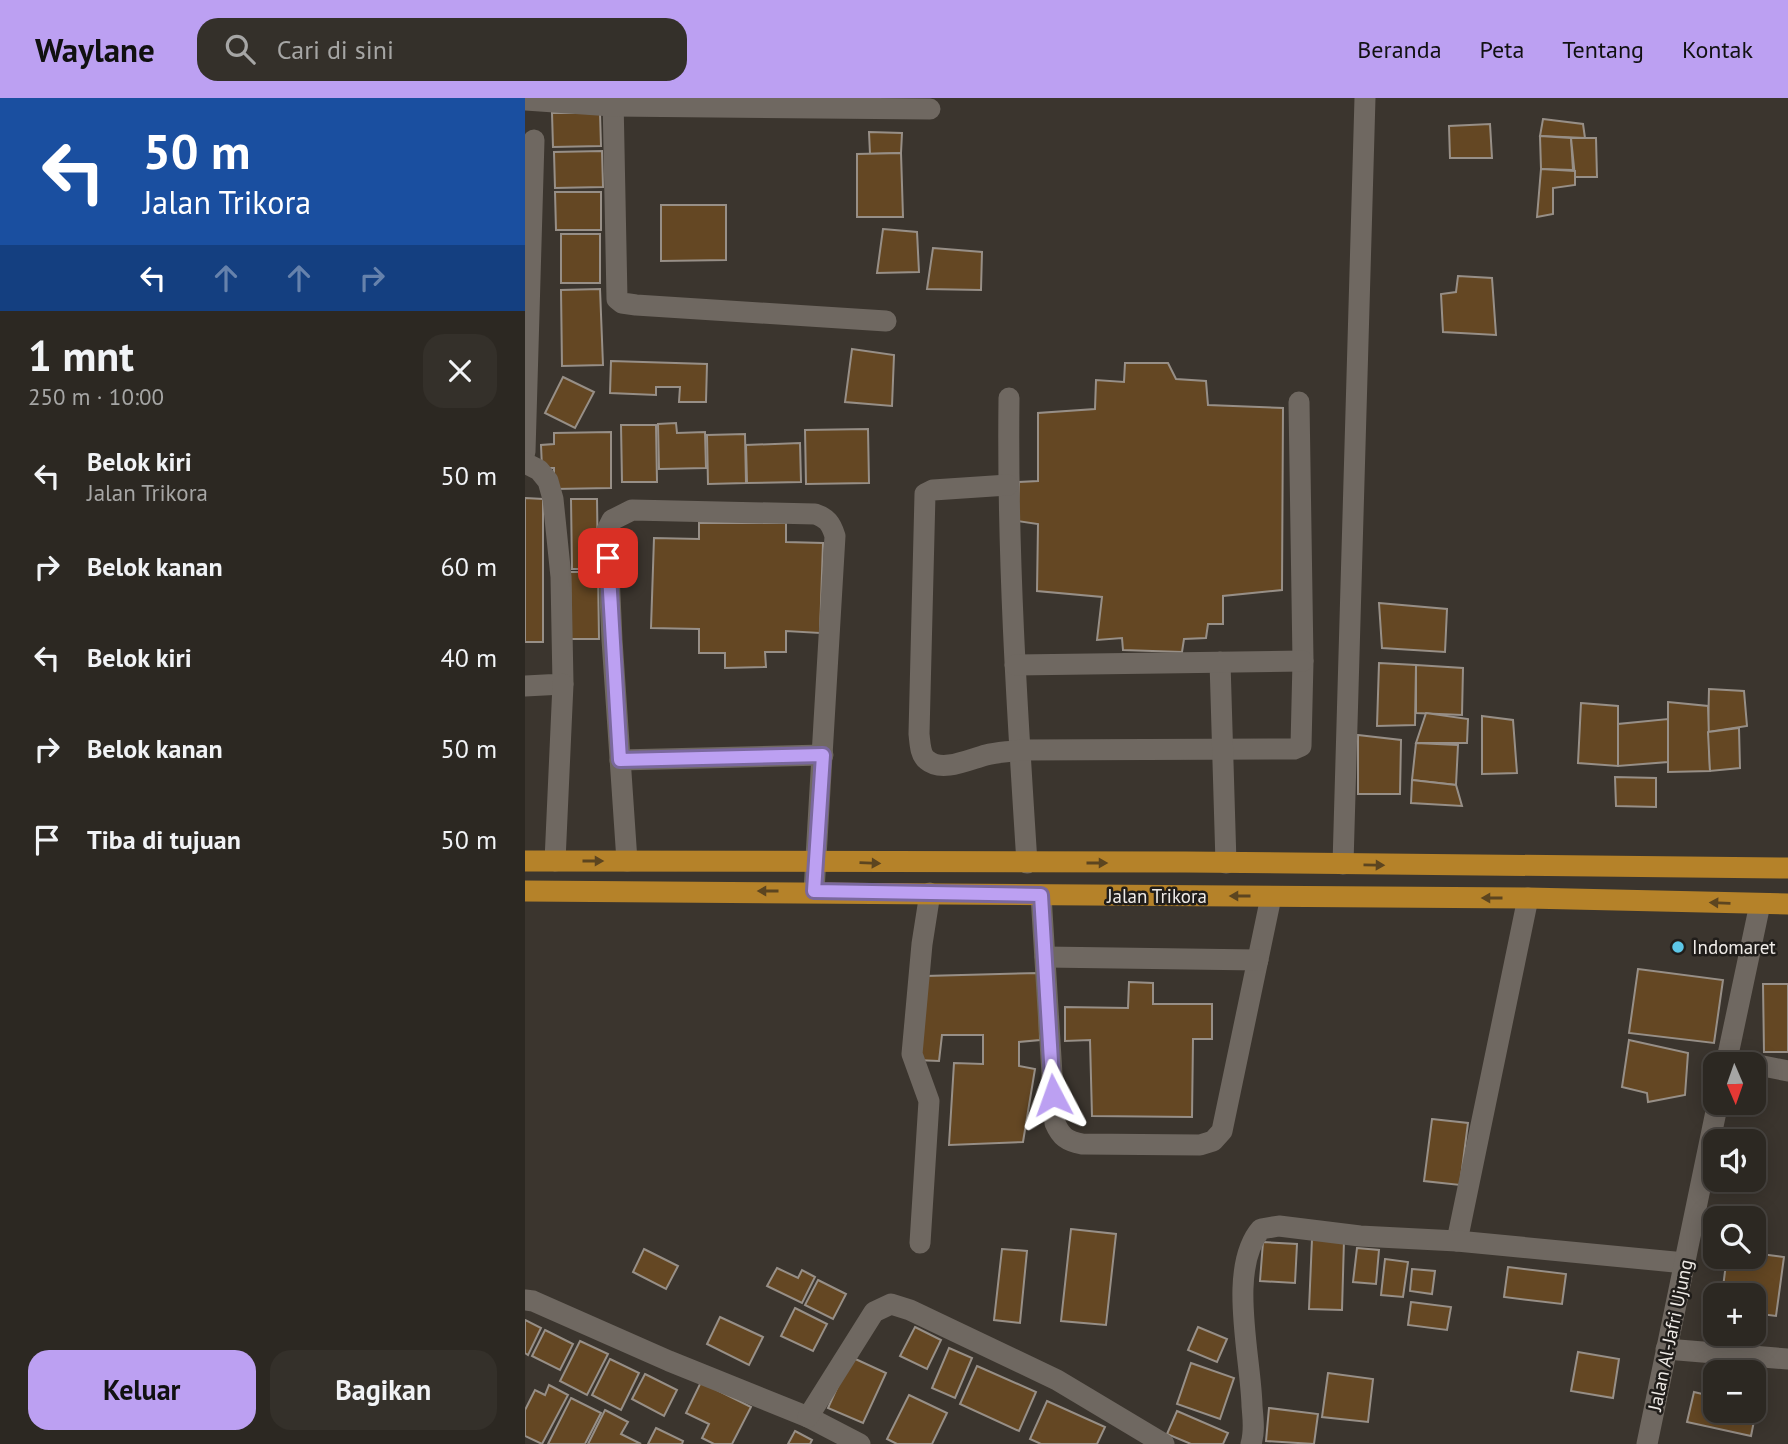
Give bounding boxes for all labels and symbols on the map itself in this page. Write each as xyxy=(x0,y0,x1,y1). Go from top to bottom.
pin xyxy=(578,528,638,588)
one-way arrow xyxy=(582,855,604,867)
one-way arrow xyxy=(859,857,881,869)
one-way arrow xyxy=(1086,857,1108,869)
one-way arrow xyxy=(1363,859,1385,871)
street label: Jalan Trikora xyxy=(1106,884,1207,908)
one-way arrow xyxy=(757,885,779,897)
one-way arrow xyxy=(1229,890,1251,902)
one-way arrow xyxy=(1481,892,1503,904)
one-way arrow xyxy=(1709,897,1731,909)
place label: Indomaret xyxy=(1692,935,1776,959)
marker: Indomaret xyxy=(1670,939,1686,955)
north arrow xyxy=(1703,1052,1766,1115)
position arrow xyxy=(1016,1058,1090,1132)
street label: Jalan Al-Jafri Ujung xyxy=(1642,1257,1698,1414)

